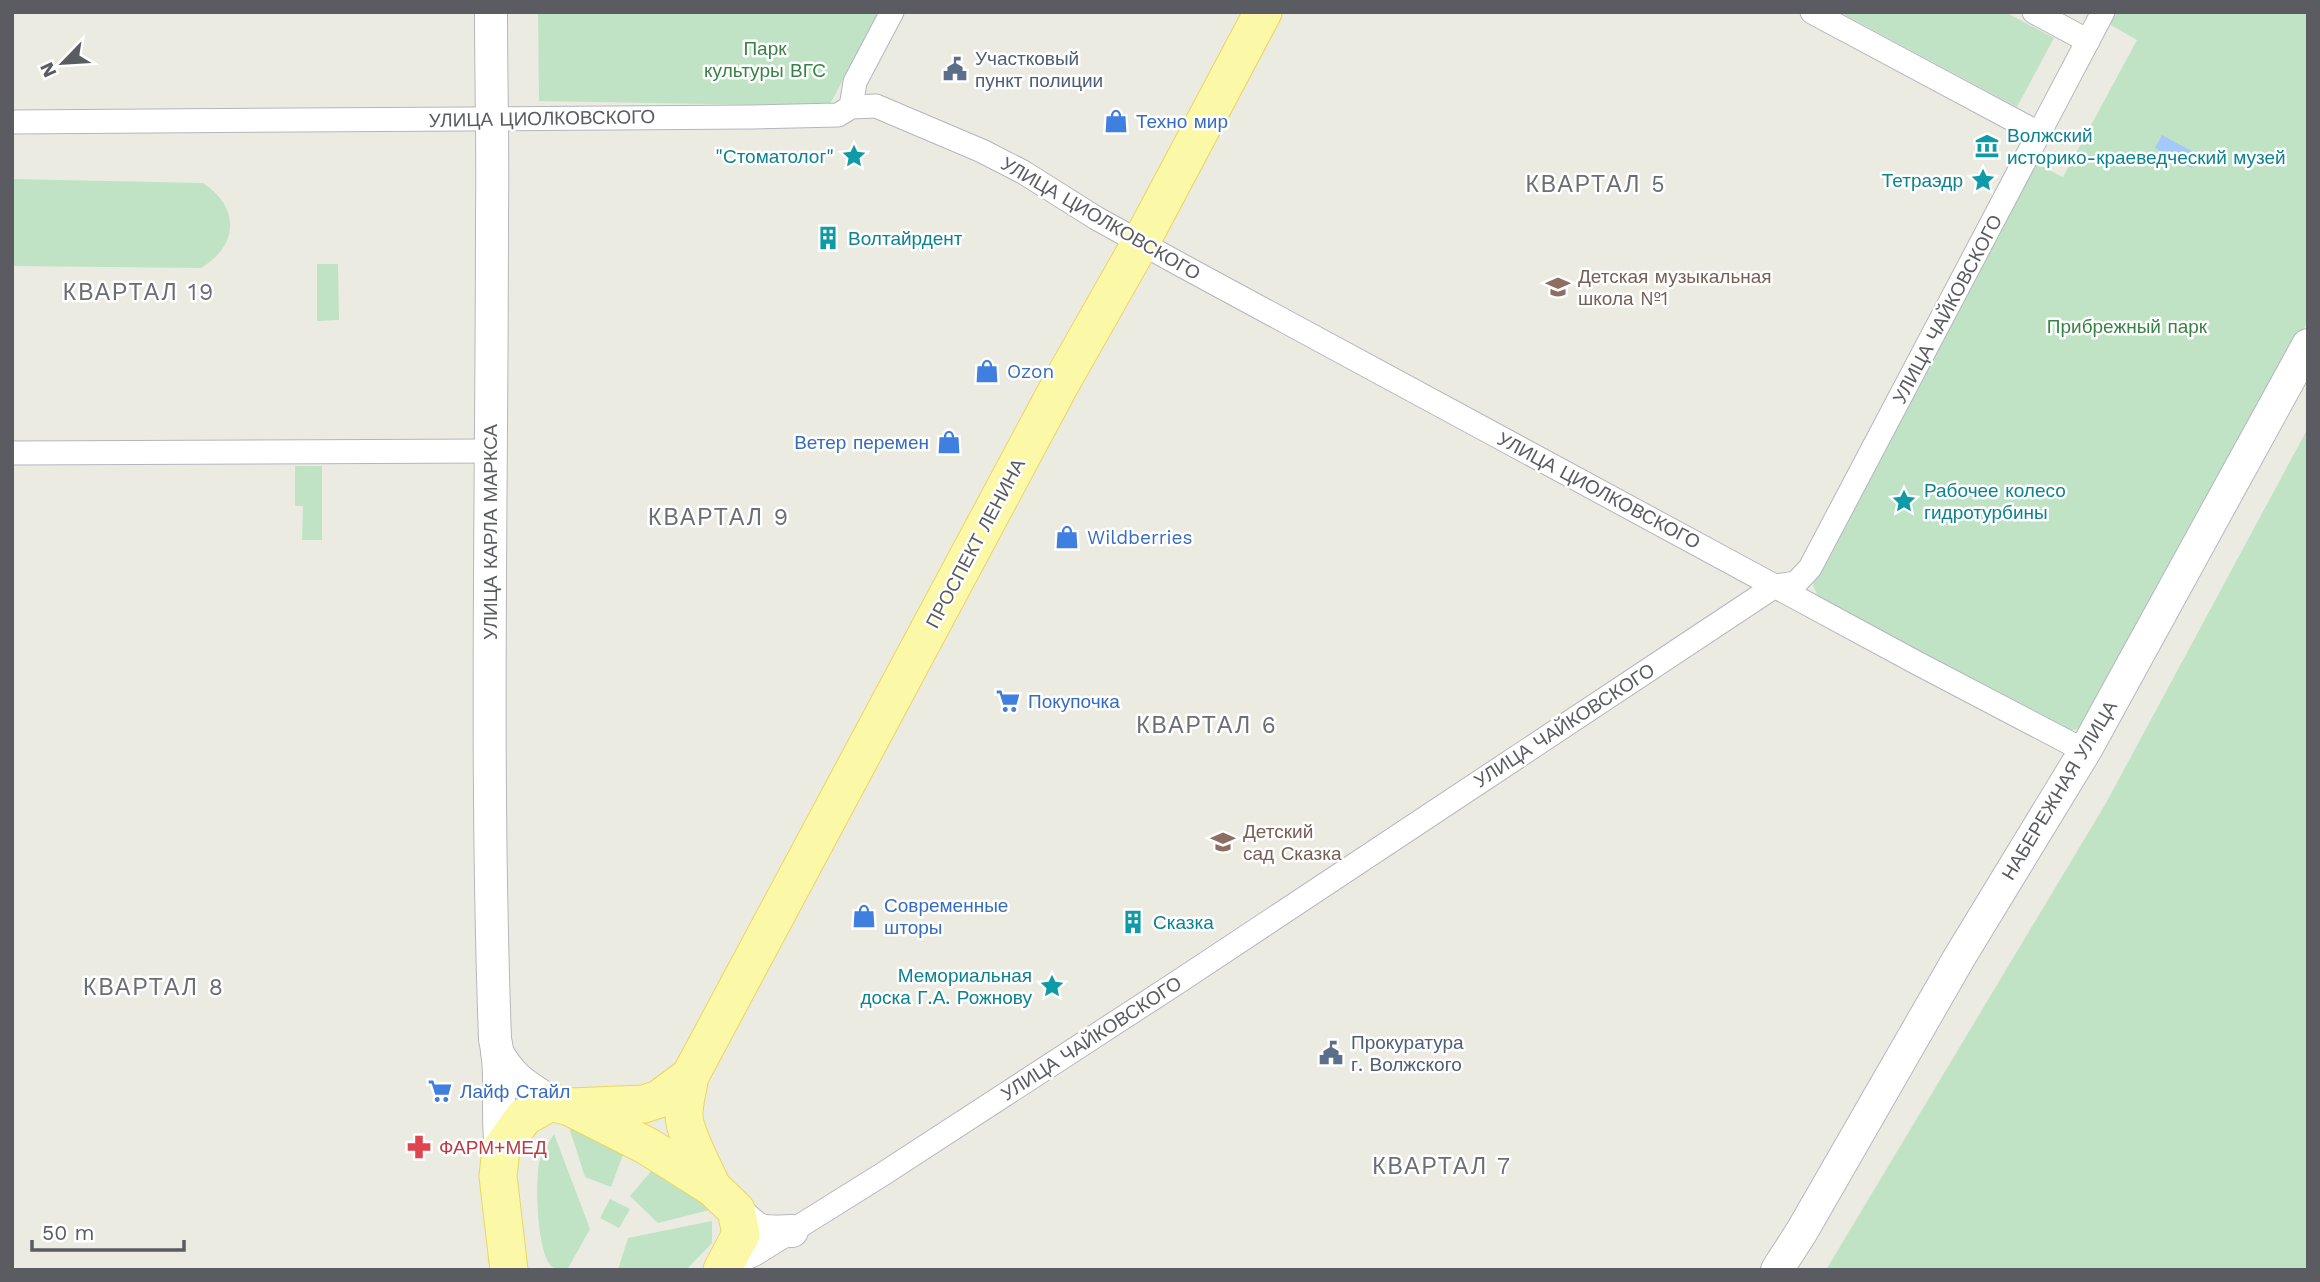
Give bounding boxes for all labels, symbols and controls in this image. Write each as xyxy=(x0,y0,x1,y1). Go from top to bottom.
north arrow xyxy=(28,28,98,98)
park label: Парк культуры ВГС xyxy=(704,37,826,82)
place label: Участковый пункт полиции xyxy=(975,47,1103,92)
public building icon: Участковый пункт полиции xyxy=(941,55,969,83)
text: N xyxy=(35,59,61,81)
street label: УЛИЦА ЦИОЛКОВСКОГО xyxy=(429,105,655,132)
shop icon: Техно мир xyxy=(1102,107,1130,135)
place label: Техно мир xyxy=(1136,110,1228,133)
place label: Волжский историко-краеведческий музей xyxy=(2007,124,2286,169)
museum icon: Волжский историко-краеведческий музей xyxy=(1973,132,2001,160)
place icon: "Стоматолог" xyxy=(840,142,868,170)
place label: "Стоматолог" xyxy=(715,145,834,168)
street label: УЛИЦА ЦИОЛКОВСКОГО xyxy=(997,152,1205,285)
place icon: Тетраэдр xyxy=(1969,166,1997,194)
place label: Тетраэдр xyxy=(1882,169,1963,192)
district label: КВАРТАЛ 5 xyxy=(1525,171,1667,198)
street label: УЛИЦА ЧАЙКОВСКОГО xyxy=(1888,211,2007,408)
building icon: Волтайрдент xyxy=(814,224,842,252)
place label: Волтайрдент xyxy=(848,227,963,250)
place label: Детская музыкальная школа №1 xyxy=(1578,265,1772,310)
school or university icon: Детская музыкальная школа №1 xyxy=(1544,273,1572,301)
district label: КВАРТАЛ 19 xyxy=(63,279,215,306)
park label: Прибрежный парк xyxy=(2047,315,2208,338)
shop icon: Ozon xyxy=(973,357,1001,385)
place label: Ozon xyxy=(1007,360,1054,383)
street label: УЛИЦА КАРЛА МАРКСА xyxy=(479,424,502,640)
street label: УЛИЦА ЦИОЛКОВСКОГО xyxy=(1493,427,1704,554)
shop icon: Ветер перемен xyxy=(935,428,963,456)
place label: Ветер перемен xyxy=(794,431,929,454)
street label: ПРОСПЕКТ ЛЕНИНА xyxy=(921,454,1030,632)
place label: Рабочее колесо гидротурбины xyxy=(1924,479,2066,524)
place icon: Рабочее колесо гидротурбины xyxy=(1890,487,1918,515)
district label: КВАРТАЛ 9 xyxy=(648,504,790,531)
shop icon: Wildberries xyxy=(1053,523,1081,551)
place label: Wildberries xyxy=(1087,526,1192,549)
street label: УЛИЦА ЧАЙКОВСКОГО xyxy=(1470,658,1659,792)
supermarket icon: Покупочка xyxy=(994,687,1022,715)
place label: Покупочка xyxy=(1028,690,1120,713)
street label: НАБЕРЕЖНАЯ УЛИЦА xyxy=(1997,696,2122,884)
district label: КВАРТАЛ 6 xyxy=(1136,712,1278,739)
place label: Детский сад Сказка xyxy=(1243,820,1342,865)
school or university icon: Детский сад Сказка xyxy=(1209,828,1237,856)
place label: Современные шторы xyxy=(884,894,1008,939)
shop icon: Современные шторы xyxy=(850,902,878,930)
building icon: Сказка xyxy=(1119,908,1147,936)
place label: Сказка xyxy=(1153,911,1214,934)
place label: Мемориальная доска Г.А. Рожнову xyxy=(860,964,1032,1009)
street label: УЛИЦА ЧАЙКОВСКОГО xyxy=(997,971,1186,1105)
place icon: Мемориальная доска Г.А. Рожнову xyxy=(1038,972,1066,1000)
district label: КВАРТАЛ 8 xyxy=(83,974,225,1001)
place label: Прокуратура г. Волжского xyxy=(1351,1031,1464,1076)
public building icon: Прокуратура г. Волжского xyxy=(1317,1039,1345,1067)
supermarket icon: Лайф Стайл xyxy=(426,1077,454,1105)
place label: Лайф Стайл xyxy=(460,1080,570,1103)
pharmacy icon: ФАРМ+МЕД xyxy=(405,1133,433,1161)
place label: ФАРМ+МЕД xyxy=(439,1136,547,1159)
district label: КВАРТАЛ 7 xyxy=(1372,1153,1512,1180)
scale bar xyxy=(32,1208,184,1252)
text: 50 m xyxy=(42,1220,94,1245)

